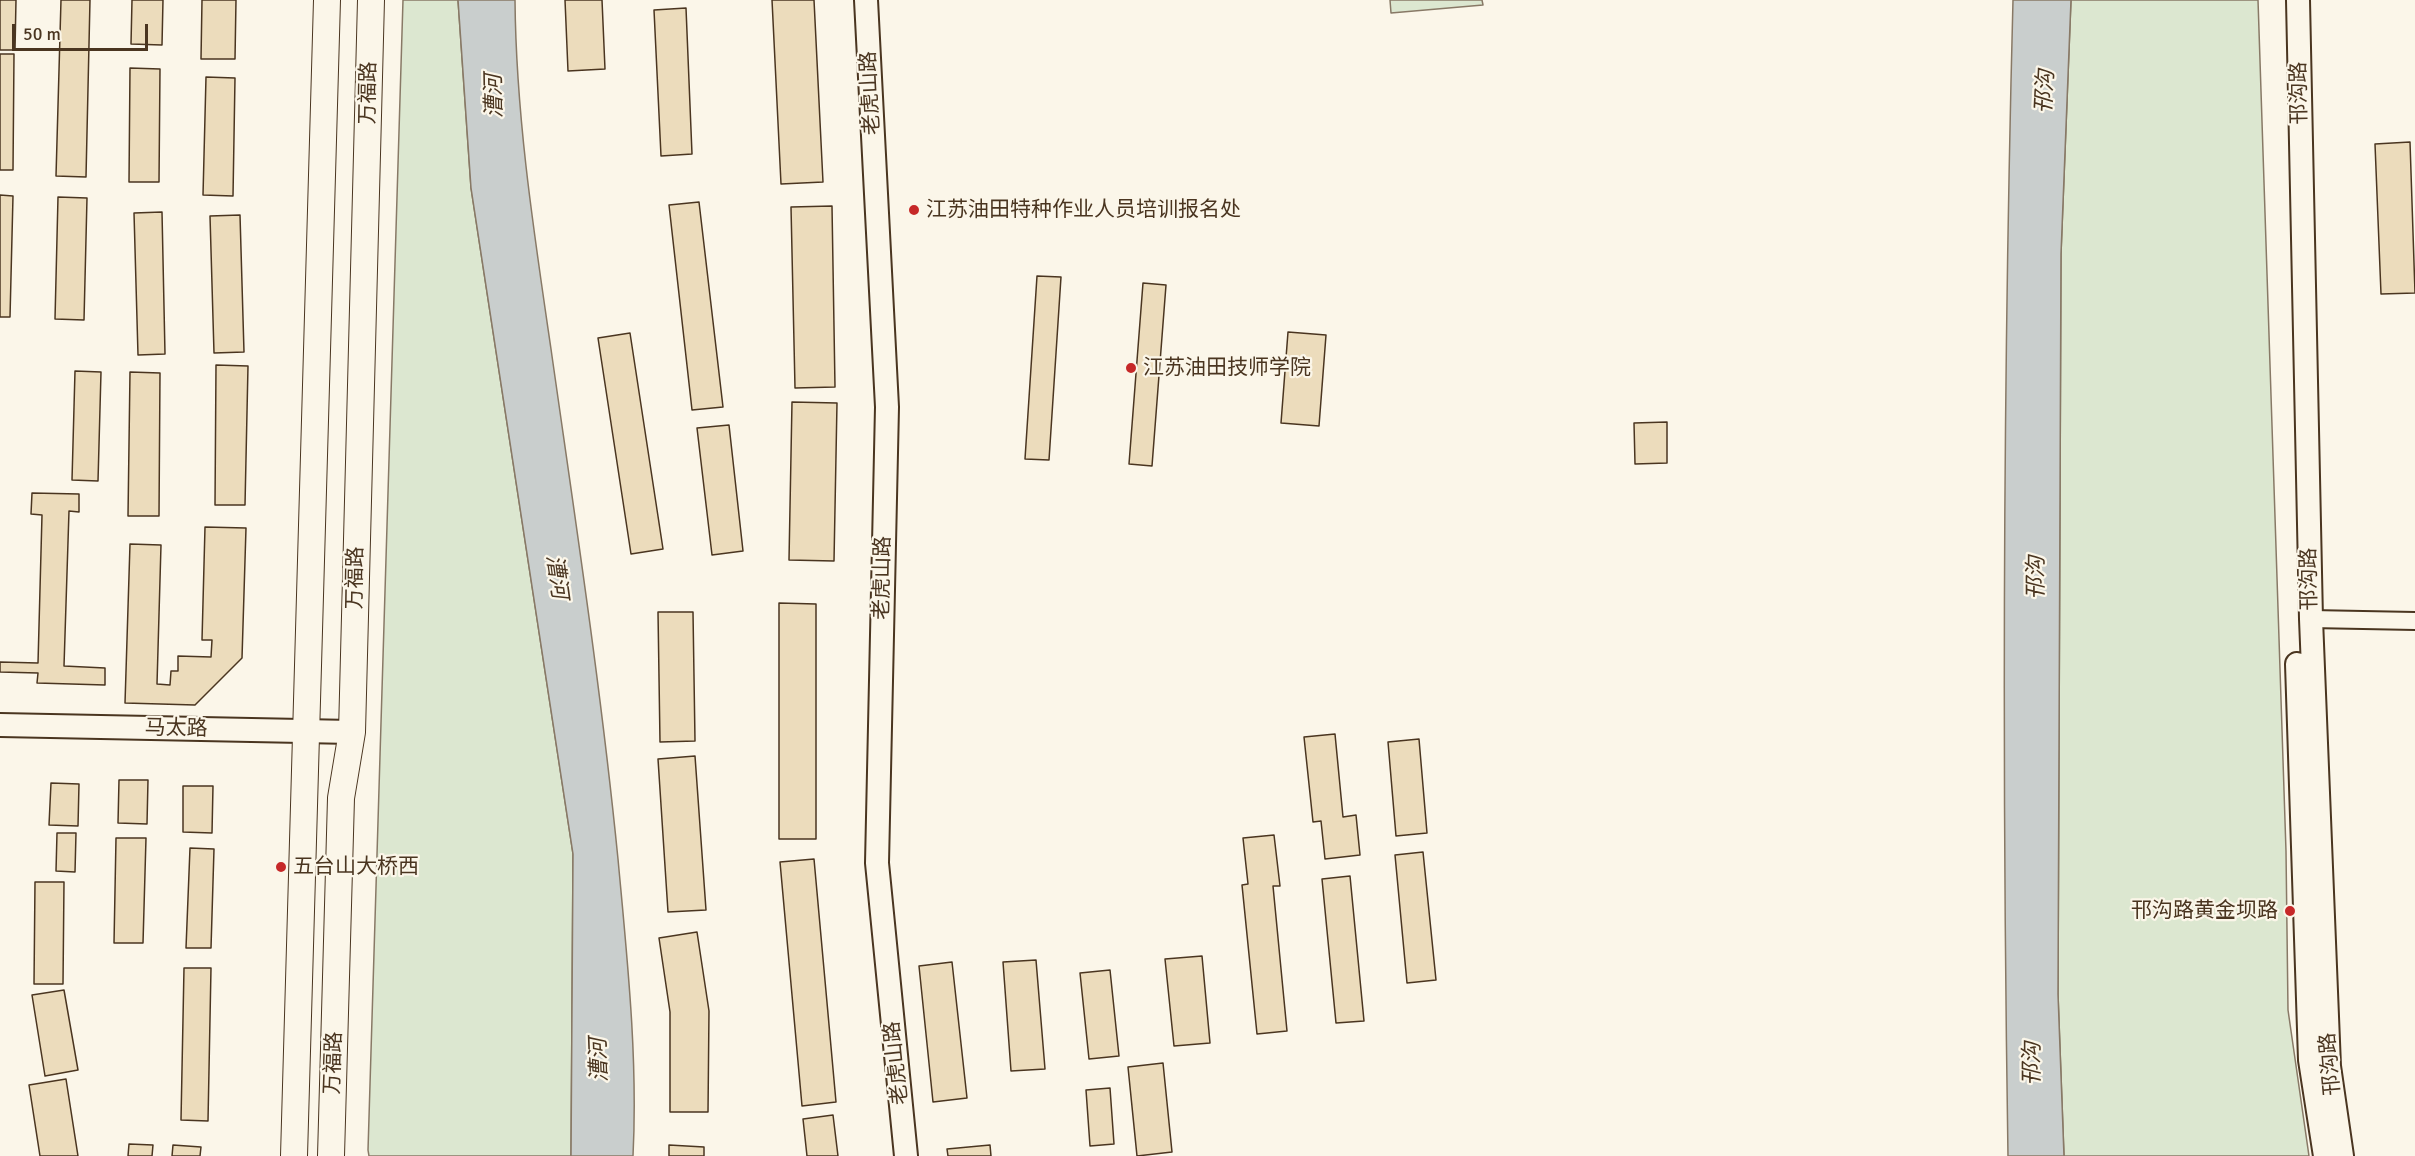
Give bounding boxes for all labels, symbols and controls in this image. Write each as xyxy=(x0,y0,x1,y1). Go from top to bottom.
scale bar xyxy=(15,12,152,50)
text: 50 m xyxy=(23,23,61,45)
street label: 老虎山路 xyxy=(856,50,886,136)
street label: 万福路 xyxy=(356,61,382,125)
street label: 邗沟路 xyxy=(2287,61,2313,125)
water label: 邗沟 xyxy=(2032,69,2060,115)
water label: 漕河 xyxy=(481,74,509,118)
place label: 江苏油田特种作业人员培训报名处 xyxy=(926,197,1241,223)
marker: 江苏油田特种作业人员培训报名处 xyxy=(907,203,921,217)
place label: 江苏油田技师学院 xyxy=(1143,355,1311,381)
marker: 江苏油田技师学院 xyxy=(1124,361,1138,375)
street label: 老虎山路 xyxy=(870,536,896,620)
street label: 万福路 xyxy=(343,546,369,610)
street label: 邗沟路 xyxy=(2297,547,2323,611)
water label: 漕河 xyxy=(540,553,572,601)
water label: 邗沟 xyxy=(2024,556,2050,600)
street label: 马太路 xyxy=(144,716,208,742)
place label: 五台山大桥西 xyxy=(293,854,419,880)
marker: 五台山大桥西 xyxy=(274,860,288,874)
place label: 邗沟路黄金坝路 xyxy=(2131,898,2278,924)
marker: 邗沟路黄金坝路 xyxy=(2283,904,2297,918)
street label: 老虎山路 xyxy=(880,1020,914,1106)
street label: 万福路 xyxy=(320,1031,348,1095)
street label: 邗沟路 xyxy=(2316,1032,2346,1096)
water label: 漕河 xyxy=(586,1038,614,1082)
water label: 邗沟 xyxy=(2020,1042,2046,1086)

